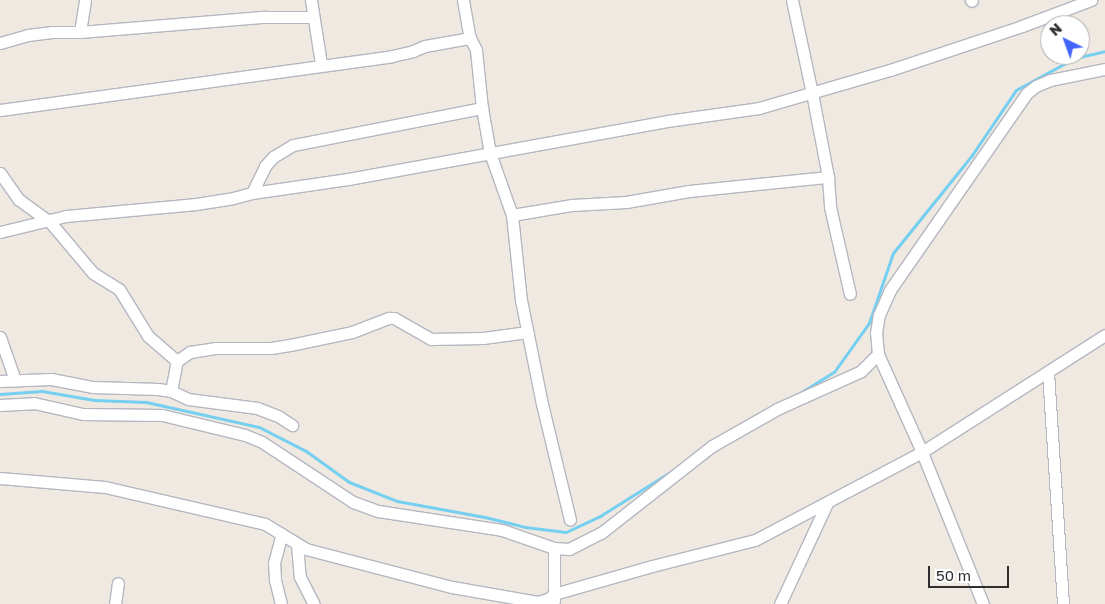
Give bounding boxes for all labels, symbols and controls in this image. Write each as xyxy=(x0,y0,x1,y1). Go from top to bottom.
north arrow xyxy=(1040,15,1090,65)
text: N xyxy=(1046,19,1065,39)
scale bar xyxy=(930,556,1011,588)
text: 50 m xyxy=(936,566,971,584)

